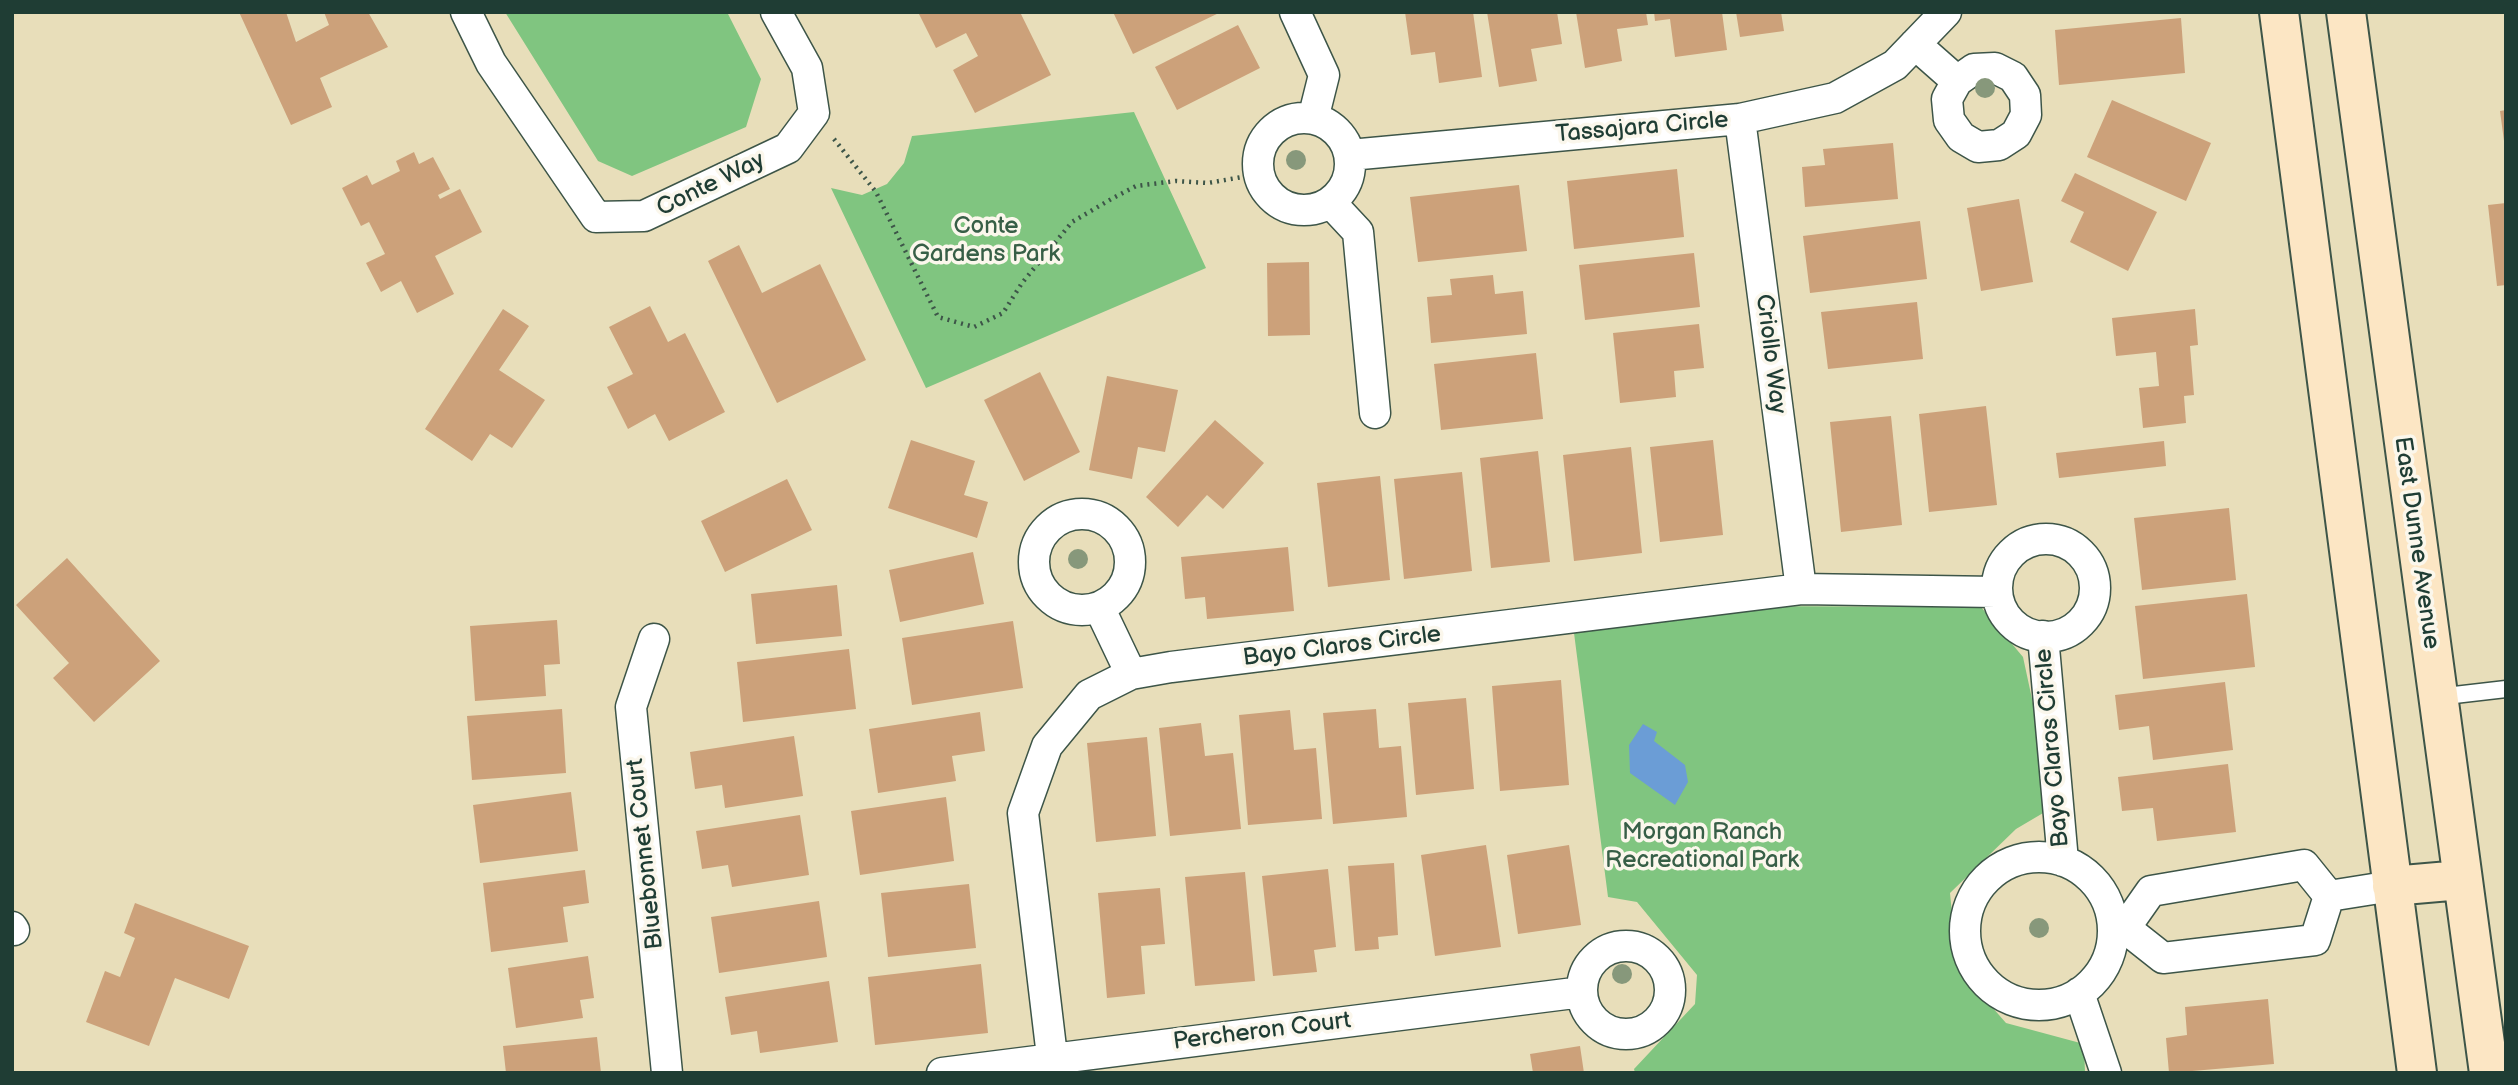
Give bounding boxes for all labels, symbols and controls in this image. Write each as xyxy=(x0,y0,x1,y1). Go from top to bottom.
street label: Tassajara Circle xyxy=(1554,106,1730,150)
street label: Conte Way xyxy=(652,147,770,223)
park label: Conte Gardens Park xyxy=(912,213,1060,269)
street label: Criollo Way xyxy=(1748,292,1792,416)
street label: East Dunne Avenue xyxy=(2387,435,2445,651)
street label: Bayo Claros Circle xyxy=(1241,621,1443,673)
street label: Bayo Claros Circle xyxy=(2030,647,2076,849)
street label: Bluebonnet Court xyxy=(622,757,670,951)
park label: Morgan Ranch Recreational Park xyxy=(1605,819,1799,875)
street label: Percheron Court xyxy=(1172,1007,1352,1057)

